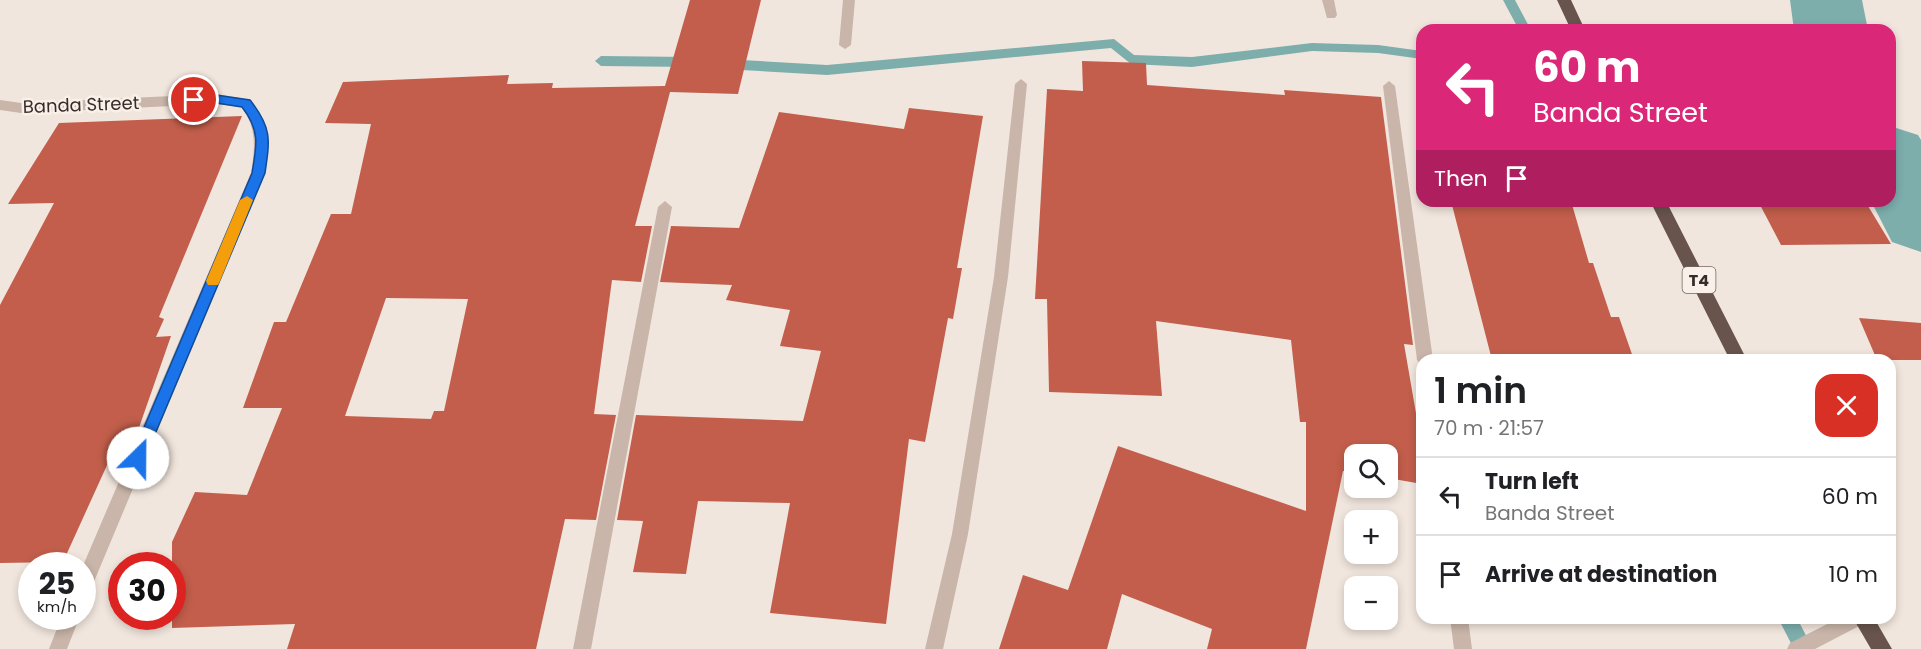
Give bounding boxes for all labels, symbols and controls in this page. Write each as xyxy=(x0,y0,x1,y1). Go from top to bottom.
text: 60 m xyxy=(1533,38,1641,97)
icon: left xyxy=(1434,48,1512,126)
pin xyxy=(168,74,219,125)
icon: arrive xyxy=(177,83,210,116)
street label: Banda Street xyxy=(22,90,140,119)
text: Banda Street xyxy=(1533,94,1708,131)
icon: arrive xyxy=(1500,162,1533,195)
text: Then xyxy=(1434,163,1488,194)
road number: T4 xyxy=(1682,267,1716,293)
text: 1 min xyxy=(1434,365,1527,416)
button: close xyxy=(1815,374,1878,437)
text: 70 m · 21:57 xyxy=(1434,414,1544,442)
position arrow xyxy=(106,426,170,490)
map controls xyxy=(1344,444,1398,630)
button: search xyxy=(1344,444,1398,498)
text: Turn left xyxy=(1485,466,1579,497)
icon: left xyxy=(1434,480,1467,513)
text: 60 m xyxy=(1822,481,1878,512)
text: Banda Street xyxy=(1485,499,1615,527)
button: + xyxy=(1344,510,1398,564)
speed limit sign: 30 xyxy=(108,552,186,630)
icon: arrive xyxy=(1434,558,1467,591)
text: Arrive at destination xyxy=(1485,559,1717,590)
text: 10 m xyxy=(1829,559,1878,590)
text: 25 xyxy=(39,562,75,605)
button: − xyxy=(1344,576,1398,630)
text: km/h xyxy=(37,596,77,617)

